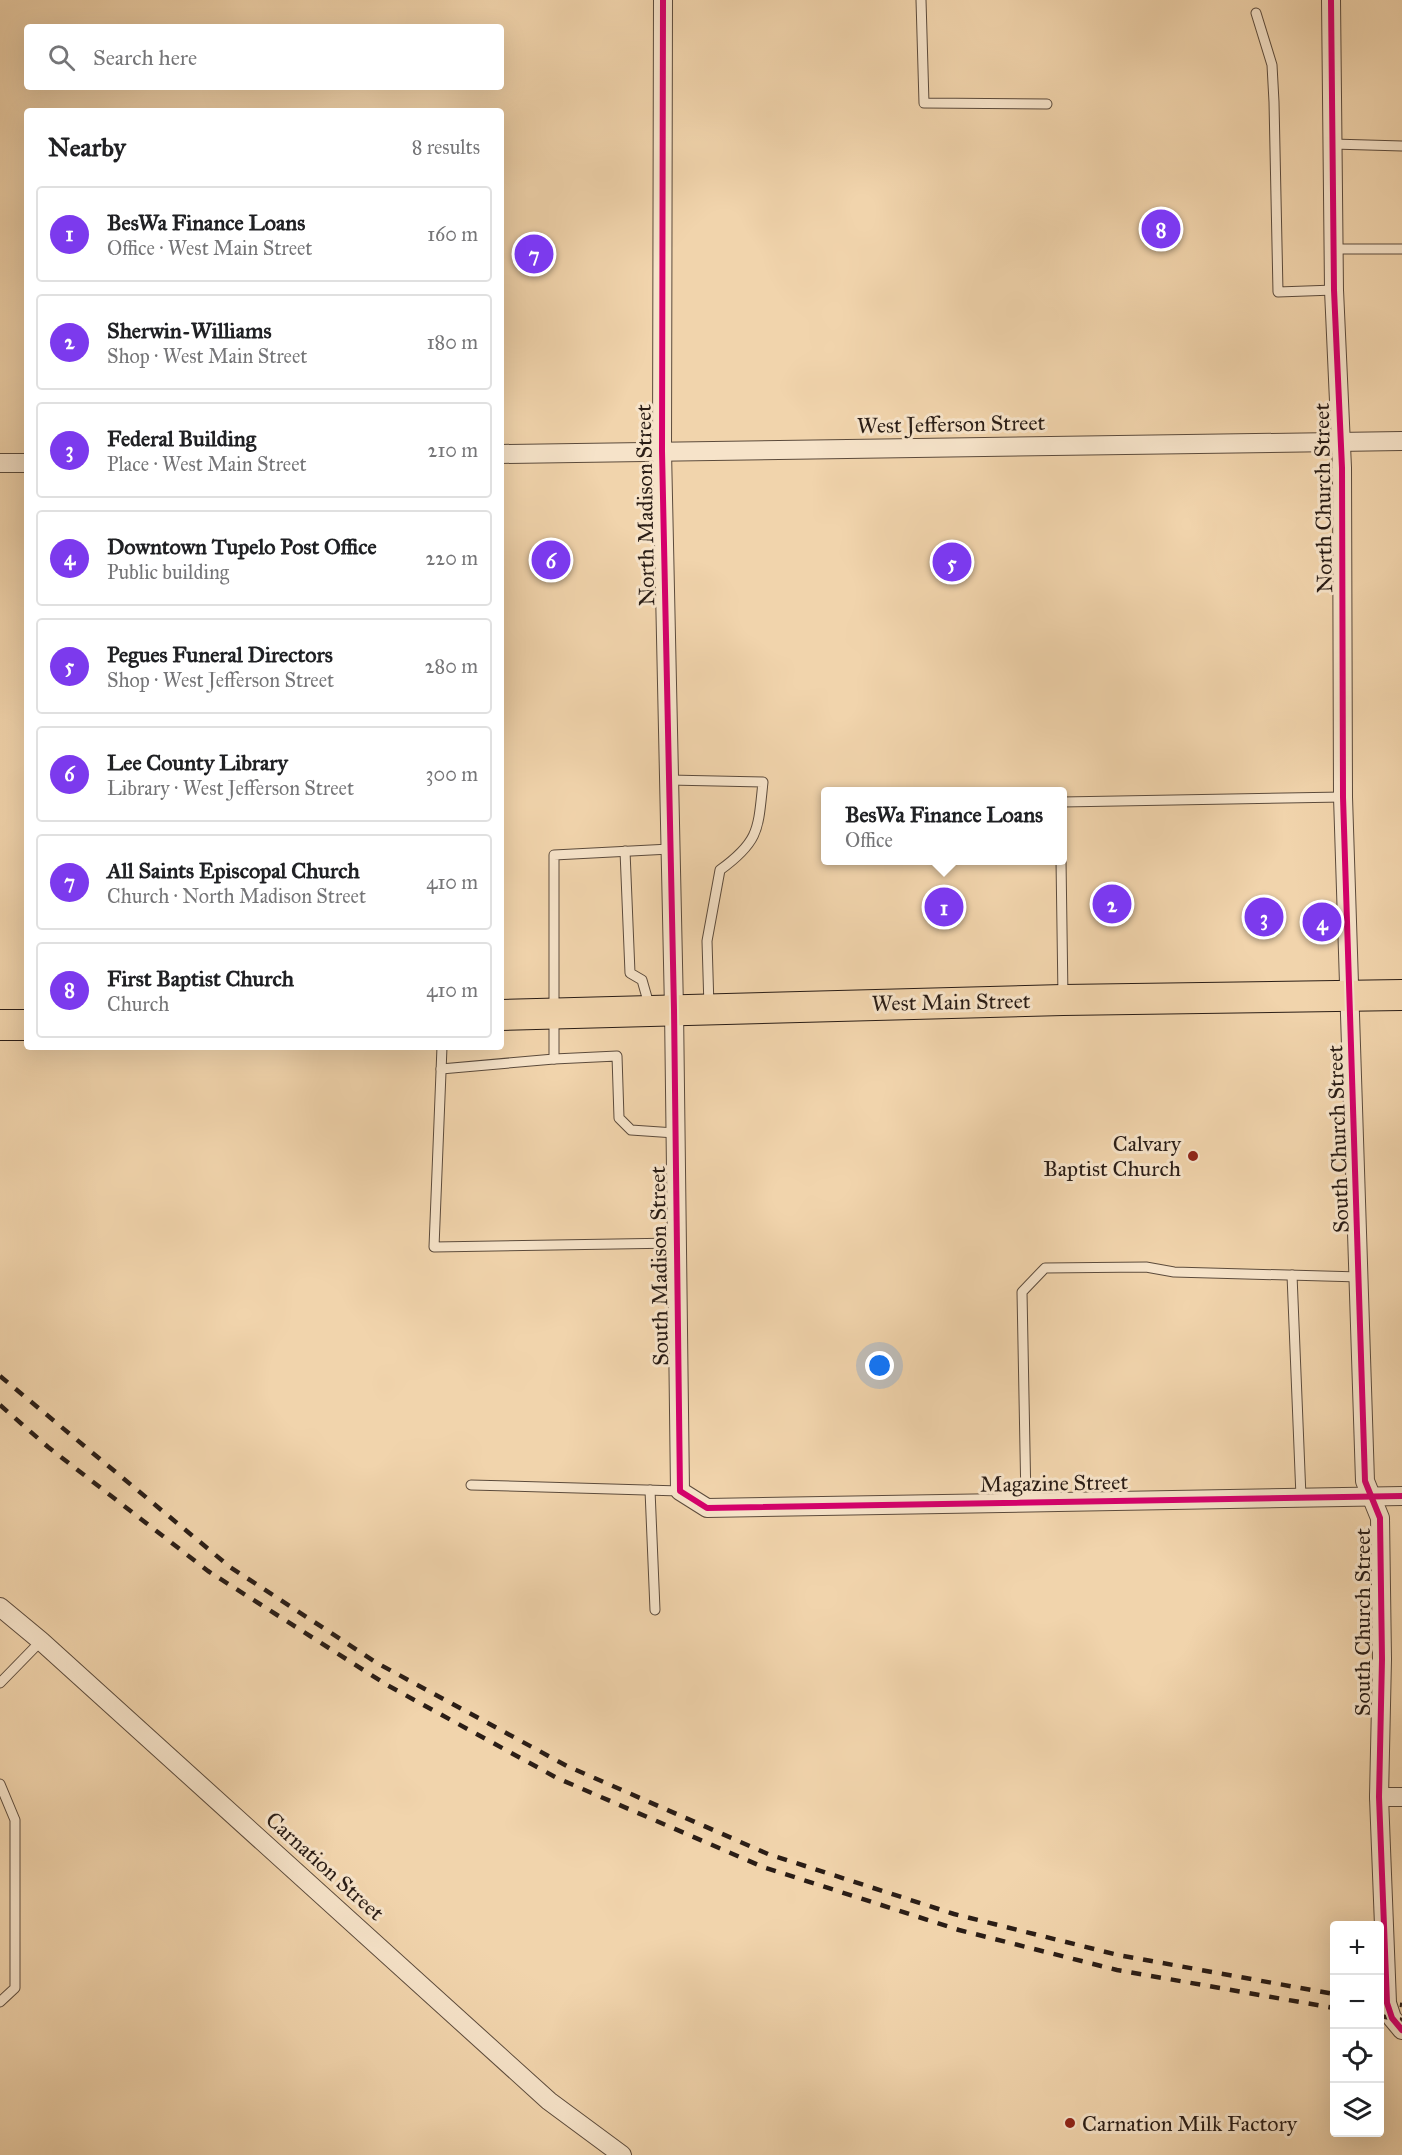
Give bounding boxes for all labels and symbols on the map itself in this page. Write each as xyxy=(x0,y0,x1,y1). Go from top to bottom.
pin: 8 xyxy=(1142,206,1180,252)
pin: 7 xyxy=(514,232,554,276)
street label: North Church Street xyxy=(1308,402,1338,593)
street label: North Madison Street xyxy=(630,404,660,606)
street label: West Jefferson Street xyxy=(857,409,1046,439)
pin: 6 xyxy=(532,538,570,582)
pin: 5 xyxy=(932,540,972,584)
pin: 2 xyxy=(1092,882,1132,926)
pin: 1 xyxy=(924,884,964,930)
pin: 3 xyxy=(1244,894,1284,940)
pin: 4 xyxy=(1302,900,1342,944)
street label: West Main Street xyxy=(871,987,1031,1017)
street label: South Church Street xyxy=(1321,1044,1355,1234)
place label: Calvary Baptist Church xyxy=(1043,1130,1182,1182)
marker: Calvary Baptist Church xyxy=(1186,1149,1200,1163)
street label: South Madison Street xyxy=(644,1166,674,1366)
your location xyxy=(865,1351,894,1380)
street label: Magazine Street xyxy=(980,1468,1129,1498)
street label: South Church Street xyxy=(1349,1528,1376,1716)
street label: Carnation Street xyxy=(260,1806,390,1926)
place label: Carnation Milk Factory xyxy=(1082,2110,1298,2137)
marker: Carnation Milk Factory xyxy=(1063,2116,1077,2130)

